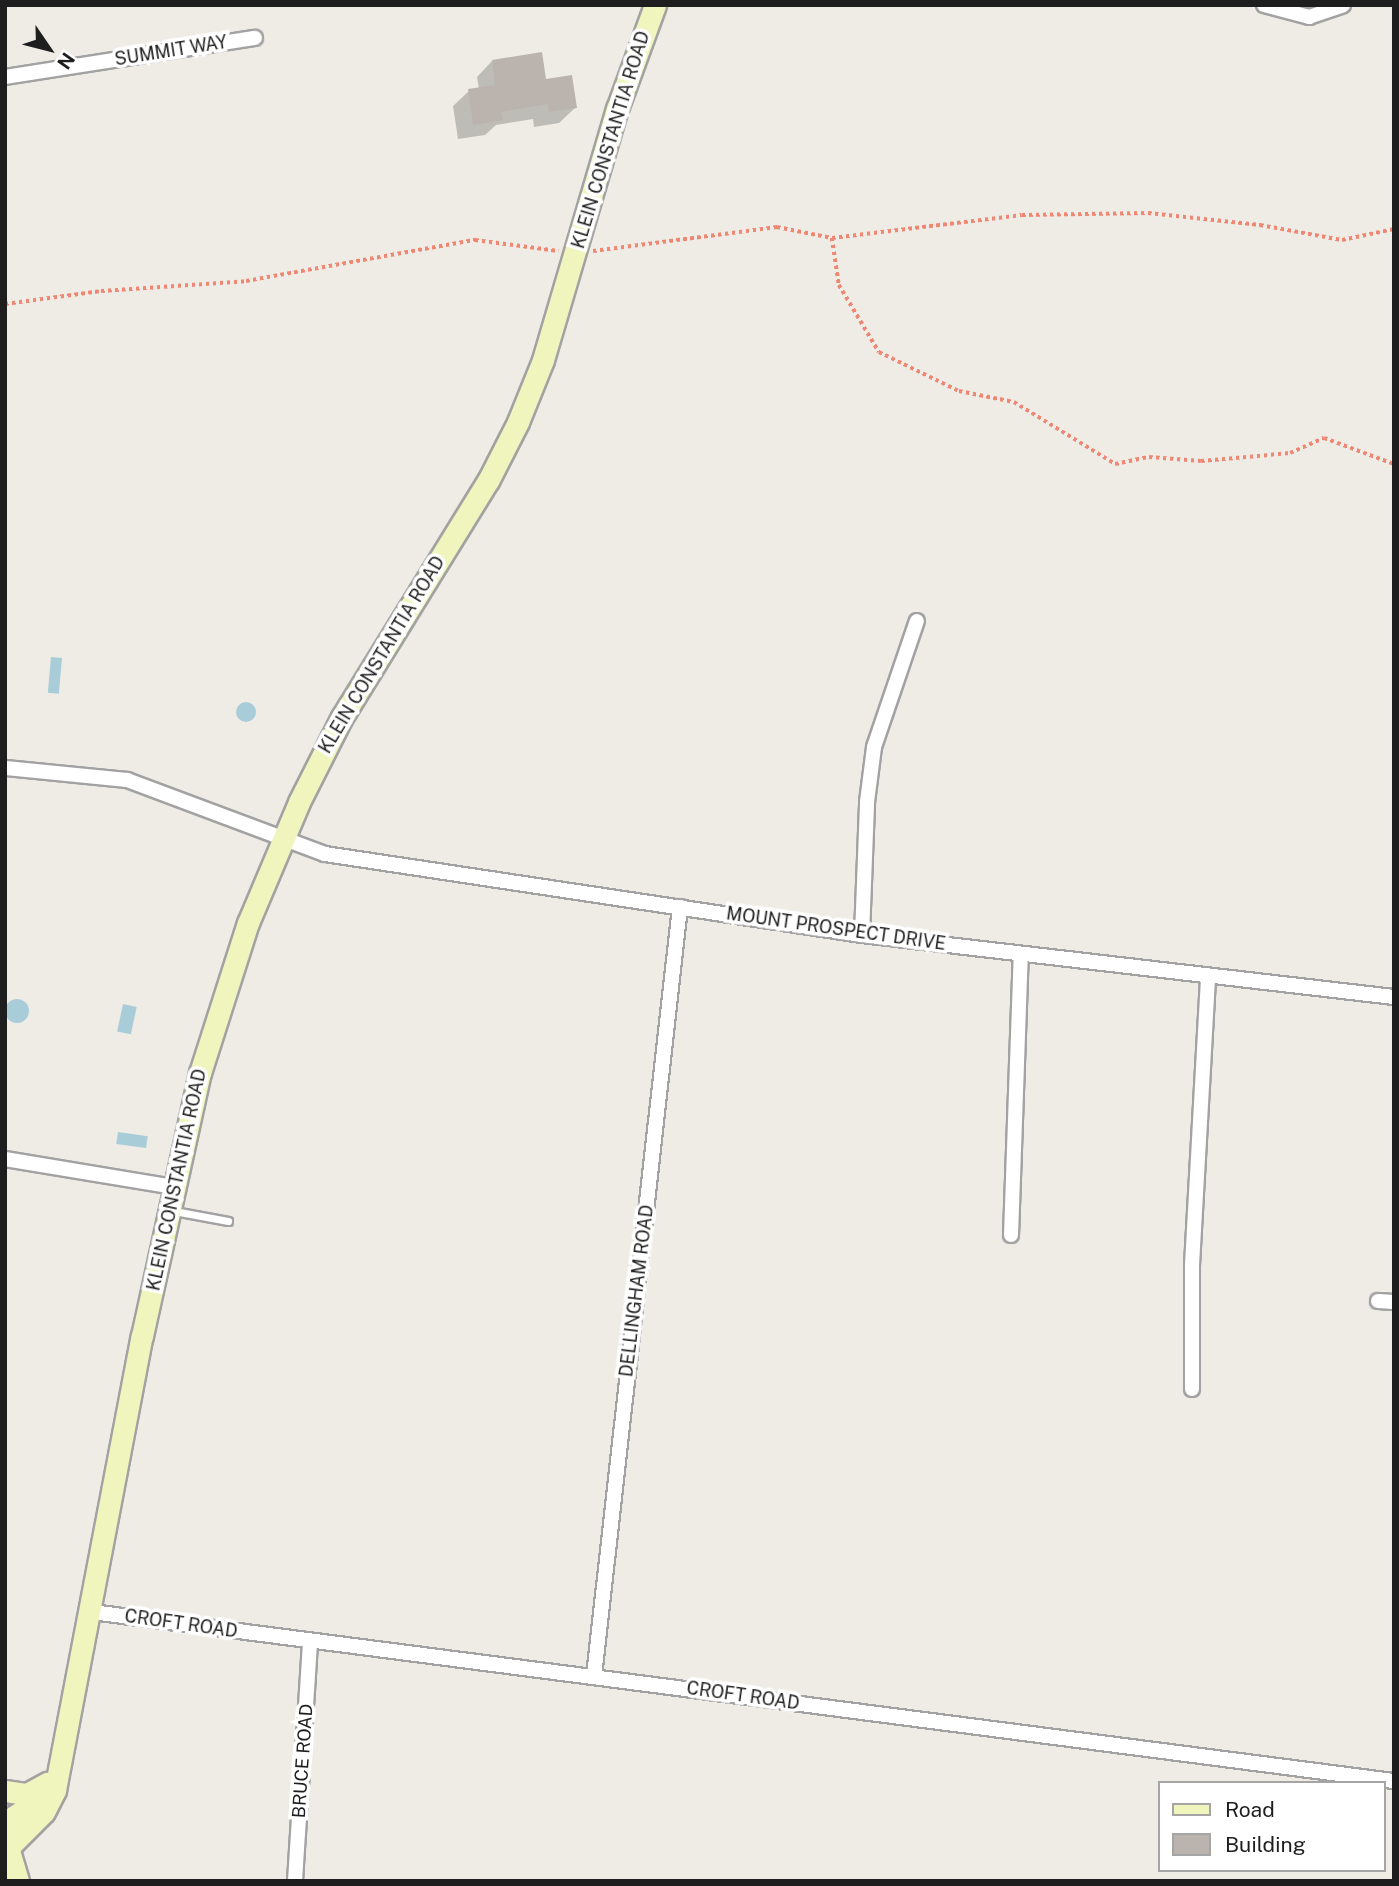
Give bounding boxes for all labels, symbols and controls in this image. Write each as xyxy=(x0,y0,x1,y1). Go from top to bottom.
north arrow xyxy=(14,14,84,84)
street label: KLEIN CONSTANTIA ROAD xyxy=(568,29,654,251)
street label: SUMMIT WAY xyxy=(113,31,229,71)
text: N xyxy=(53,49,79,73)
street label: KLEIN CONSTANTIA ROAD xyxy=(315,553,449,757)
street label: MOUNT PROSPECT DRIVE xyxy=(725,903,947,955)
street label: KLEIN CONSTANTIA ROAD xyxy=(143,1067,211,1293)
street label: DELLINGHAM ROAD xyxy=(616,1204,658,1378)
street label: CROFT ROAD xyxy=(123,1605,239,1643)
street label: CROFT ROAD xyxy=(685,1677,801,1715)
street label: BRUCE ROAD xyxy=(288,1703,318,1819)
legend xyxy=(1158,1781,1385,1872)
text: Road xyxy=(1225,1797,1275,1822)
text: Building xyxy=(1225,1832,1306,1857)

